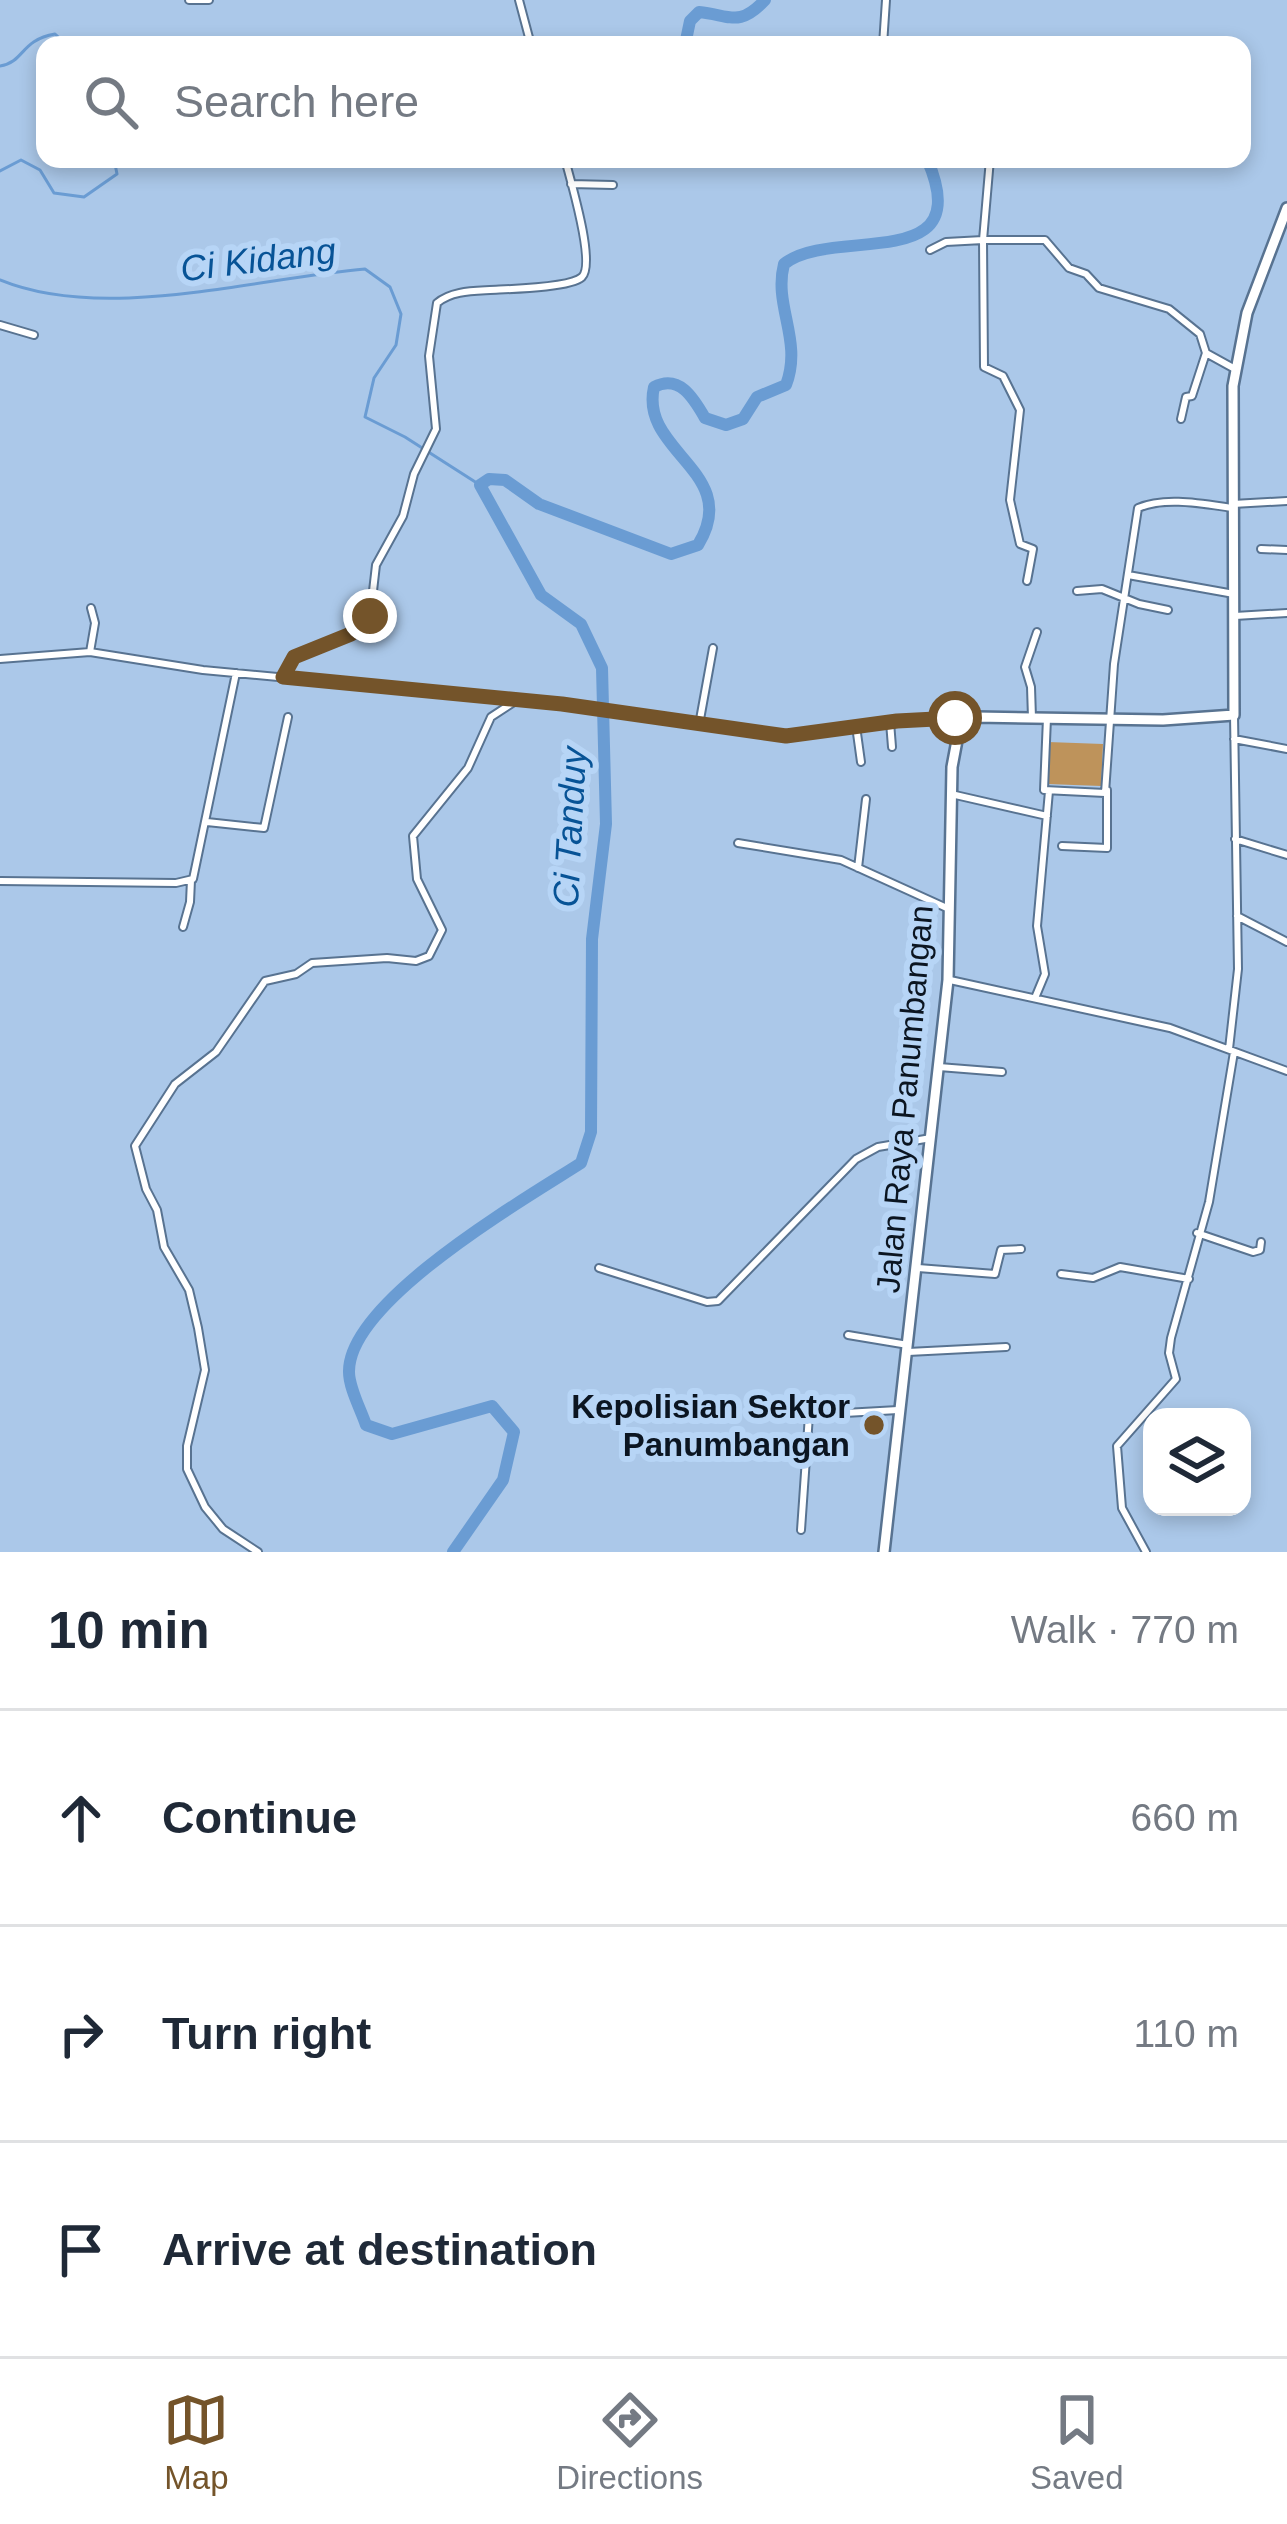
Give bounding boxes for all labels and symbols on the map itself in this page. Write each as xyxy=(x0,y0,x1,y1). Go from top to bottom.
water label: Ci Kidang xyxy=(178,230,338,289)
route end xyxy=(343,589,397,643)
route start xyxy=(928,691,982,745)
water label: Ci Tanduy xyxy=(545,744,594,908)
street label: Jalan Raya Panumbangan xyxy=(869,904,940,1294)
place label: Kepolisian Sektor Panumbangan xyxy=(571,1388,850,1463)
marker: Kepolisian Sektor Panumbangan xyxy=(861,1412,887,1438)

